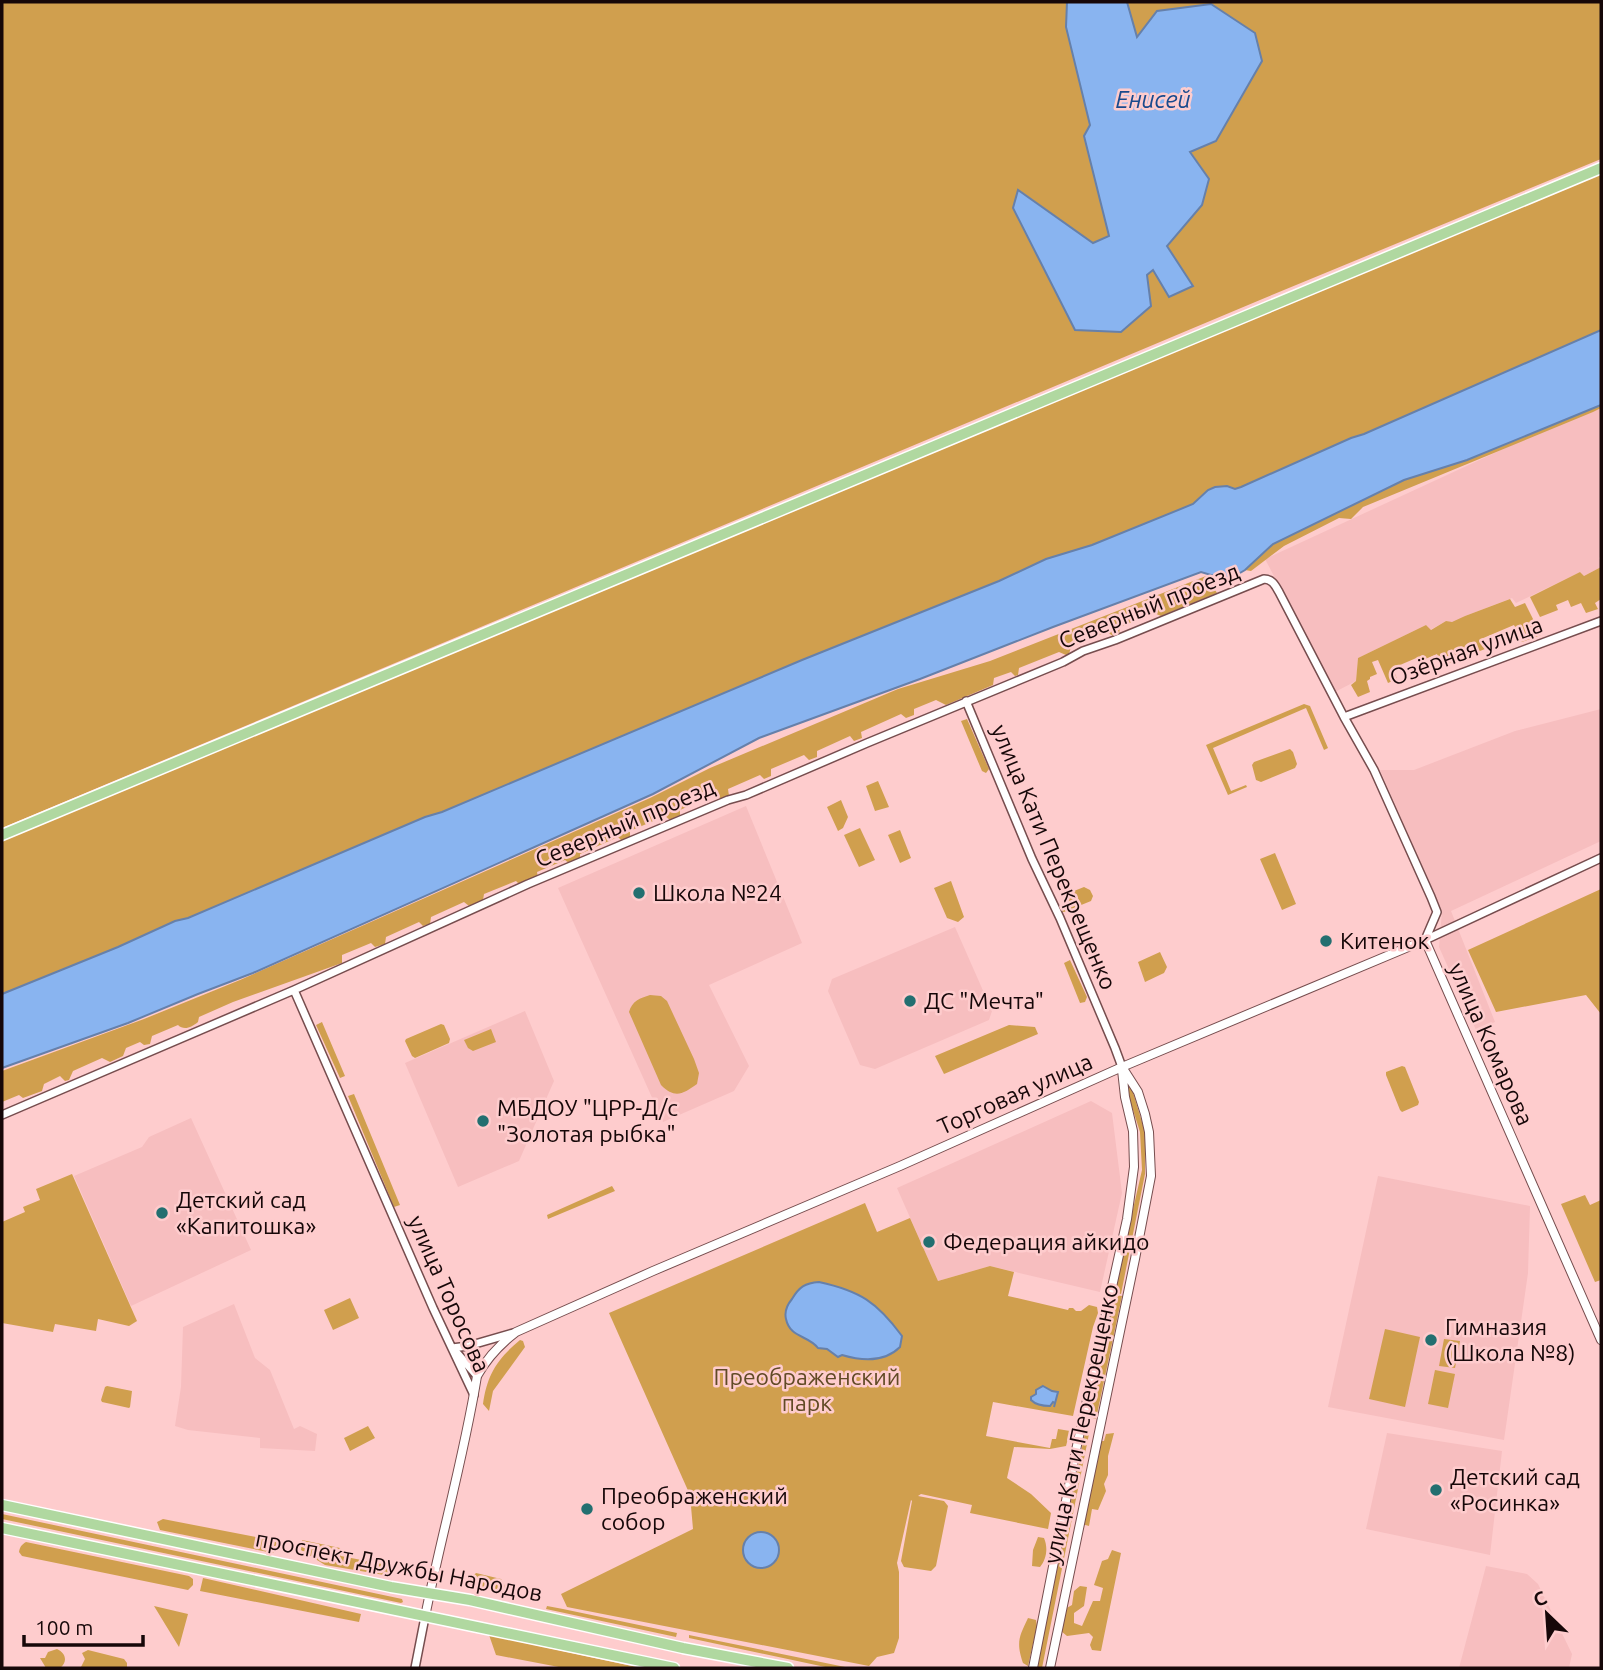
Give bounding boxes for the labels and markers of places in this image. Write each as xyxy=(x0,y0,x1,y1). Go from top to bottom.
place label: Школа №24 xyxy=(653,880,782,905)
marker: Школа №24 xyxy=(631,885,647,901)
place label: Китенок xyxy=(1340,928,1429,953)
marker: Китенок xyxy=(1318,933,1334,949)
place label: ДС "Мечта" xyxy=(924,988,1044,1013)
marker: ДС "Мечта" xyxy=(902,993,918,1009)
place label: МБДОУ "ЦРР-Д/с "Золотая рыбка" xyxy=(497,1095,678,1146)
marker: МБДОУ "ЦРР-Д/с "Золотая рыбка" xyxy=(475,1113,491,1129)
place label: Детский сад «Капитошка» xyxy=(176,1187,316,1238)
marker: Детский сад «Капитошка» xyxy=(154,1205,170,1221)
place label: Федерация айкидо xyxy=(943,1229,1149,1254)
marker: Федерация айкидо xyxy=(921,1234,937,1250)
place label: Гимназия (Школа №8) xyxy=(1445,1314,1576,1366)
marker: Гимназия (Школа №8) xyxy=(1423,1332,1439,1348)
place label: Детский сад «Росинка» xyxy=(1450,1464,1580,1515)
marker: Детский сад «Росинка» xyxy=(1428,1482,1444,1498)
place label: Преображенский собор xyxy=(601,1483,788,1534)
marker: Преображенский собор xyxy=(579,1501,595,1517)

